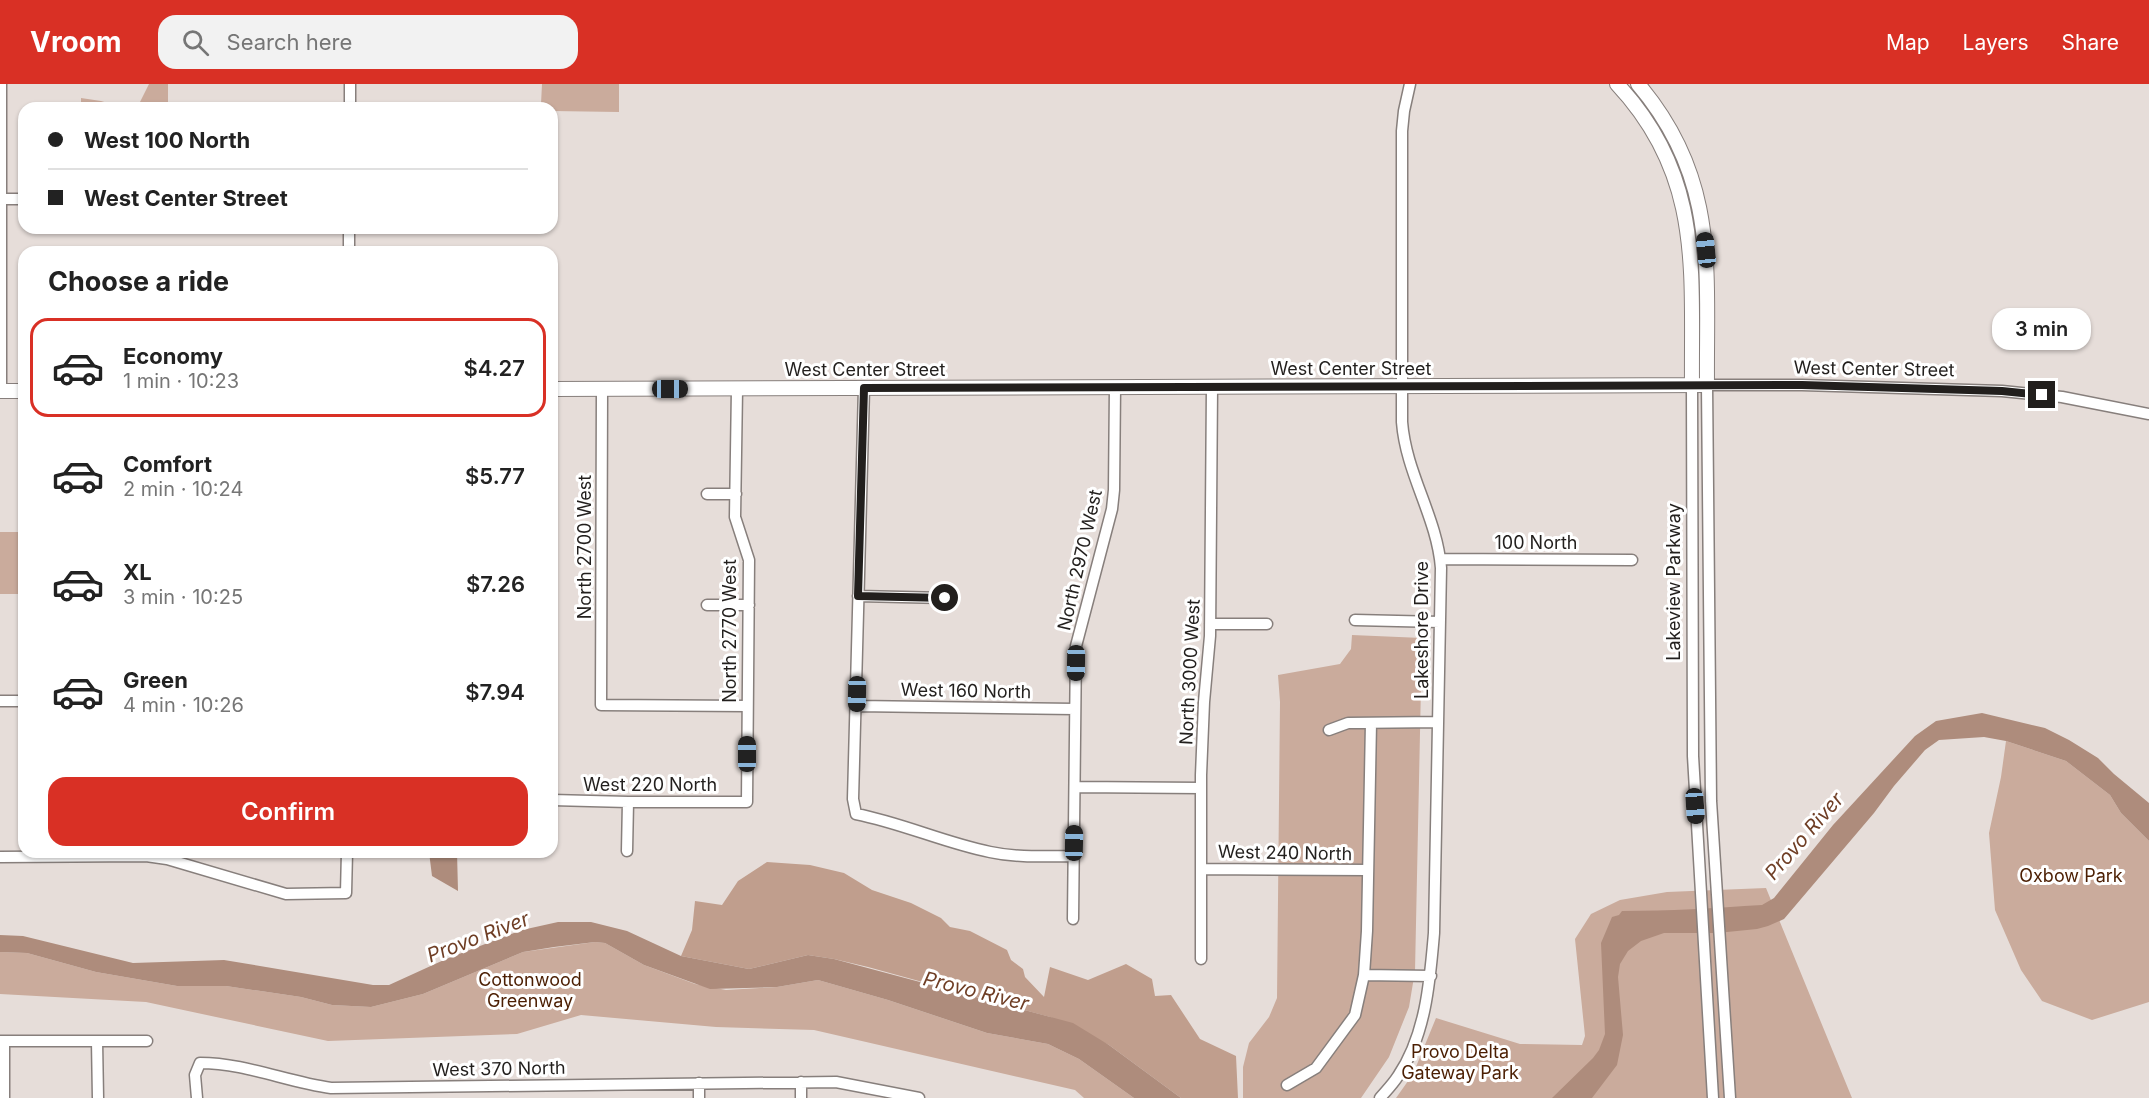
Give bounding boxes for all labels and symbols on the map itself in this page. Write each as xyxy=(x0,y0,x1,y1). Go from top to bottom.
car xyxy=(1695,231,1717,269)
callout: 3 min xyxy=(1992,308,2092,350)
street label: West Center Street xyxy=(1793,357,1955,380)
street label: West Center Street xyxy=(1271,358,1432,379)
street label: West Center Street xyxy=(785,359,946,380)
car xyxy=(652,380,688,398)
route end xyxy=(2028,381,2055,408)
street label: North 2700 West xyxy=(574,475,595,619)
street label: North 2970 West xyxy=(1053,487,1106,632)
street label: Lakeview Parkway xyxy=(1663,503,1684,661)
street label: 100 North xyxy=(1494,532,1578,553)
street label: North 2770 West xyxy=(719,559,740,703)
street label: Lakeshore Drive xyxy=(1411,561,1432,699)
route start xyxy=(931,584,958,611)
street label: North 3000 West xyxy=(1175,598,1204,745)
car xyxy=(1067,645,1085,681)
car xyxy=(848,676,866,712)
street label: West 160 North xyxy=(901,679,1031,702)
car xyxy=(738,736,756,772)
street label: West 220 North xyxy=(583,774,717,795)
car xyxy=(1685,787,1705,825)
water label: Provo River xyxy=(1760,787,1849,885)
car xyxy=(1065,825,1083,861)
street label: West 240 North xyxy=(1218,841,1352,864)
park label: Oxbow Park xyxy=(2019,865,2123,886)
water label: Provo River xyxy=(423,906,533,968)
water label: Provo River xyxy=(921,966,1032,1016)
park label: Cottonwood Greenway xyxy=(478,969,582,1011)
park label: Provo Delta Gateway Park xyxy=(1401,1041,1519,1083)
street label: West 370 North xyxy=(432,1057,566,1080)

